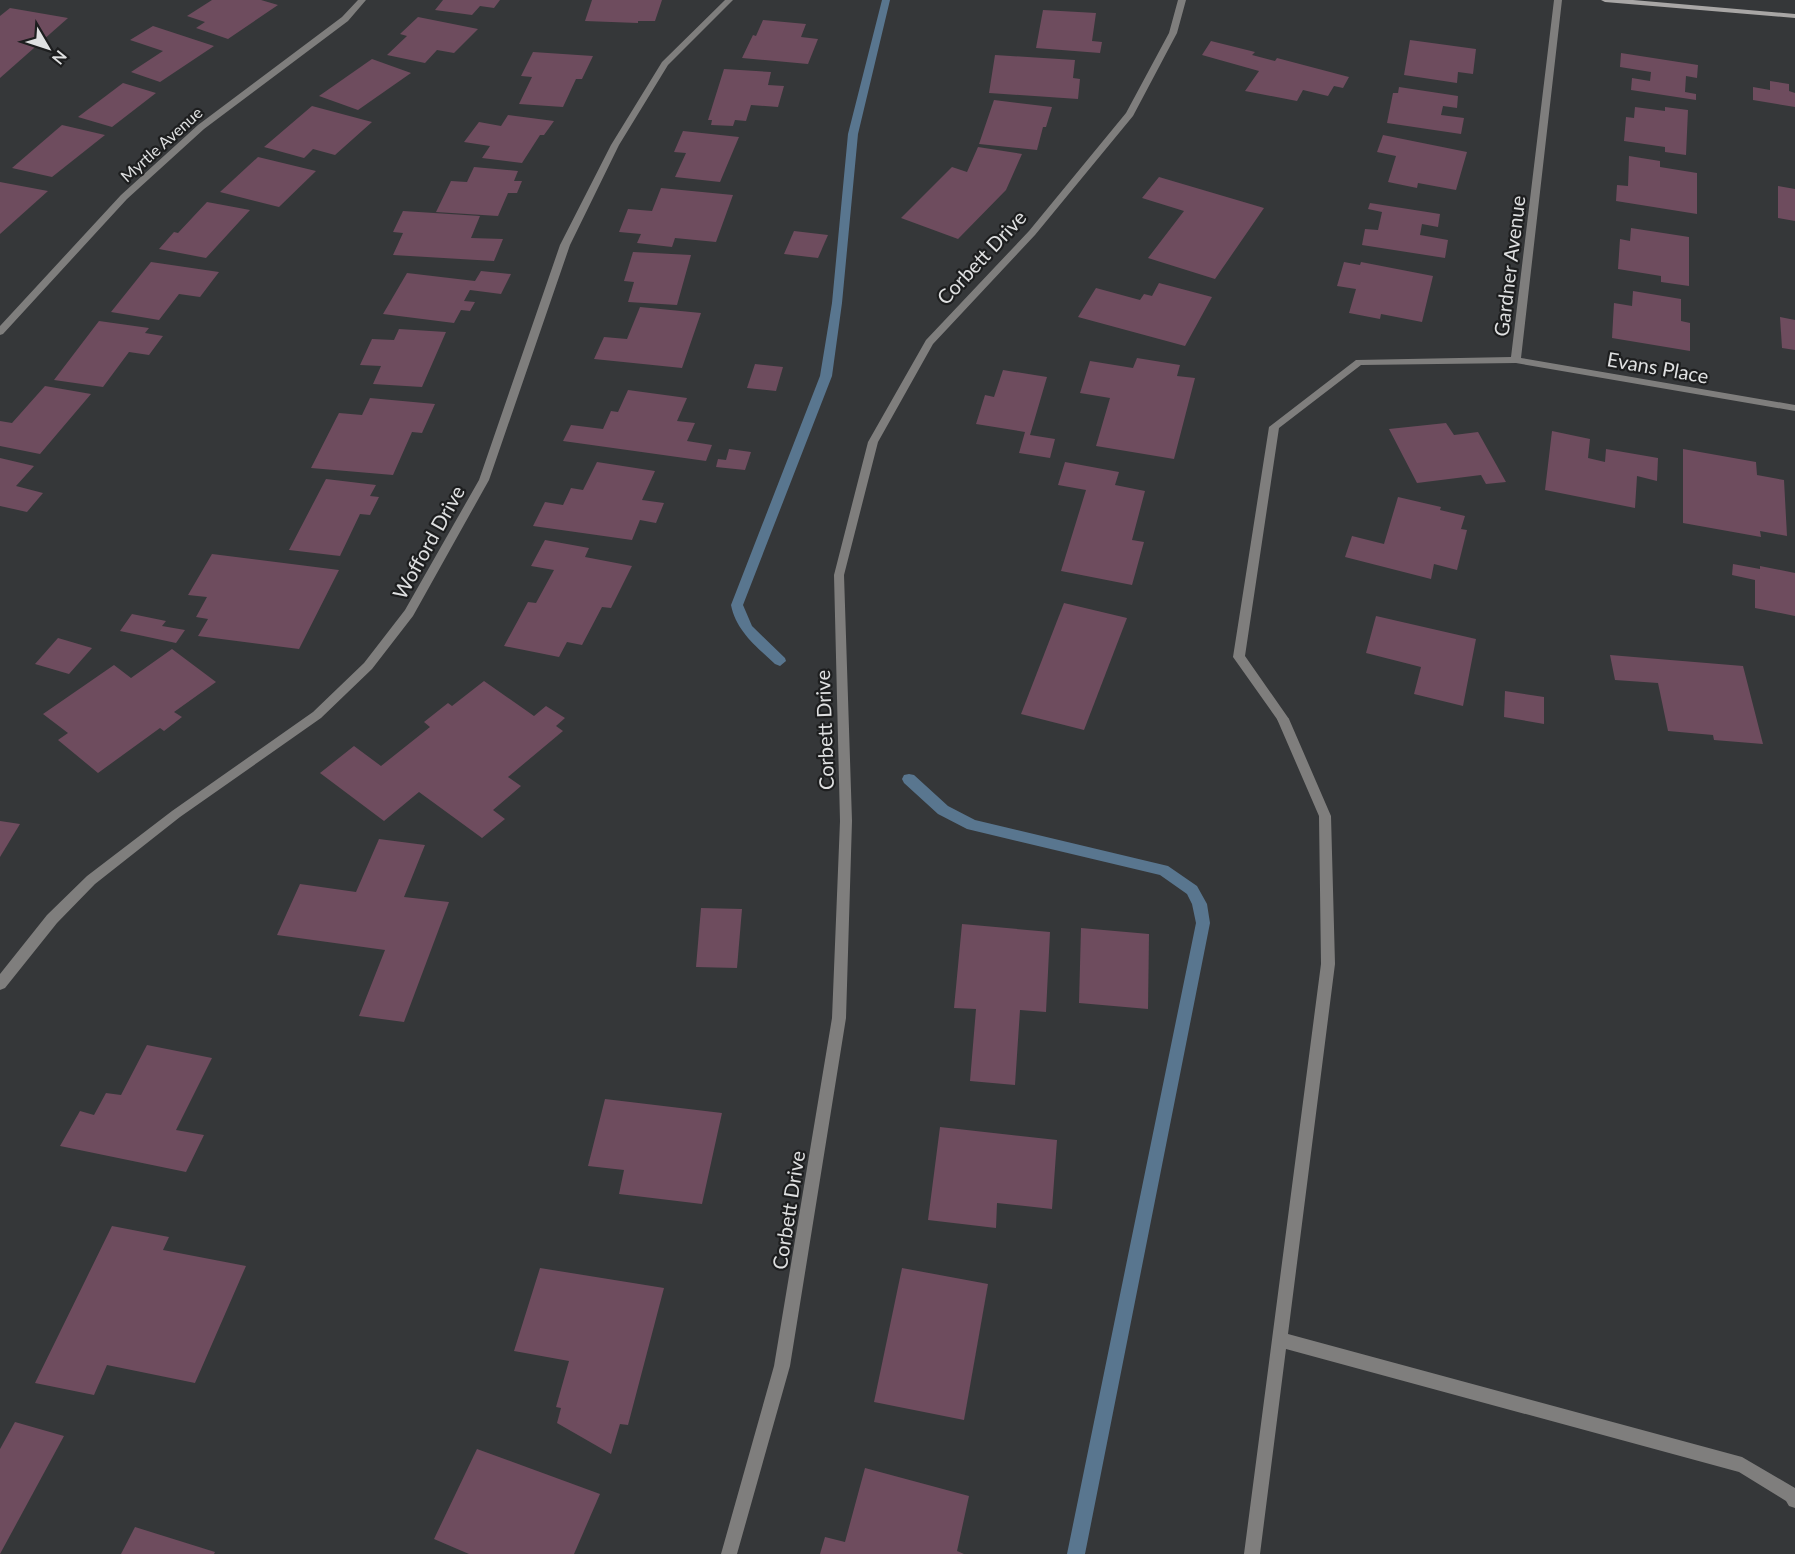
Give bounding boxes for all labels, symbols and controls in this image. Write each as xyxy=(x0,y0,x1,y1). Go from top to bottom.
north arrow xyxy=(18,18,78,78)
text: N xyxy=(49,47,71,69)
street label: Myrtle Avenue xyxy=(116,102,206,186)
street label: Gardner Avenue xyxy=(1488,194,1530,338)
street label: Corbett Drive xyxy=(931,205,1031,309)
street label: Evans Place xyxy=(1605,346,1711,388)
street label: Wofford Drive xyxy=(387,481,469,603)
street label: Corbett Drive xyxy=(810,670,838,790)
street label: Corbett Drive xyxy=(767,1149,809,1271)

